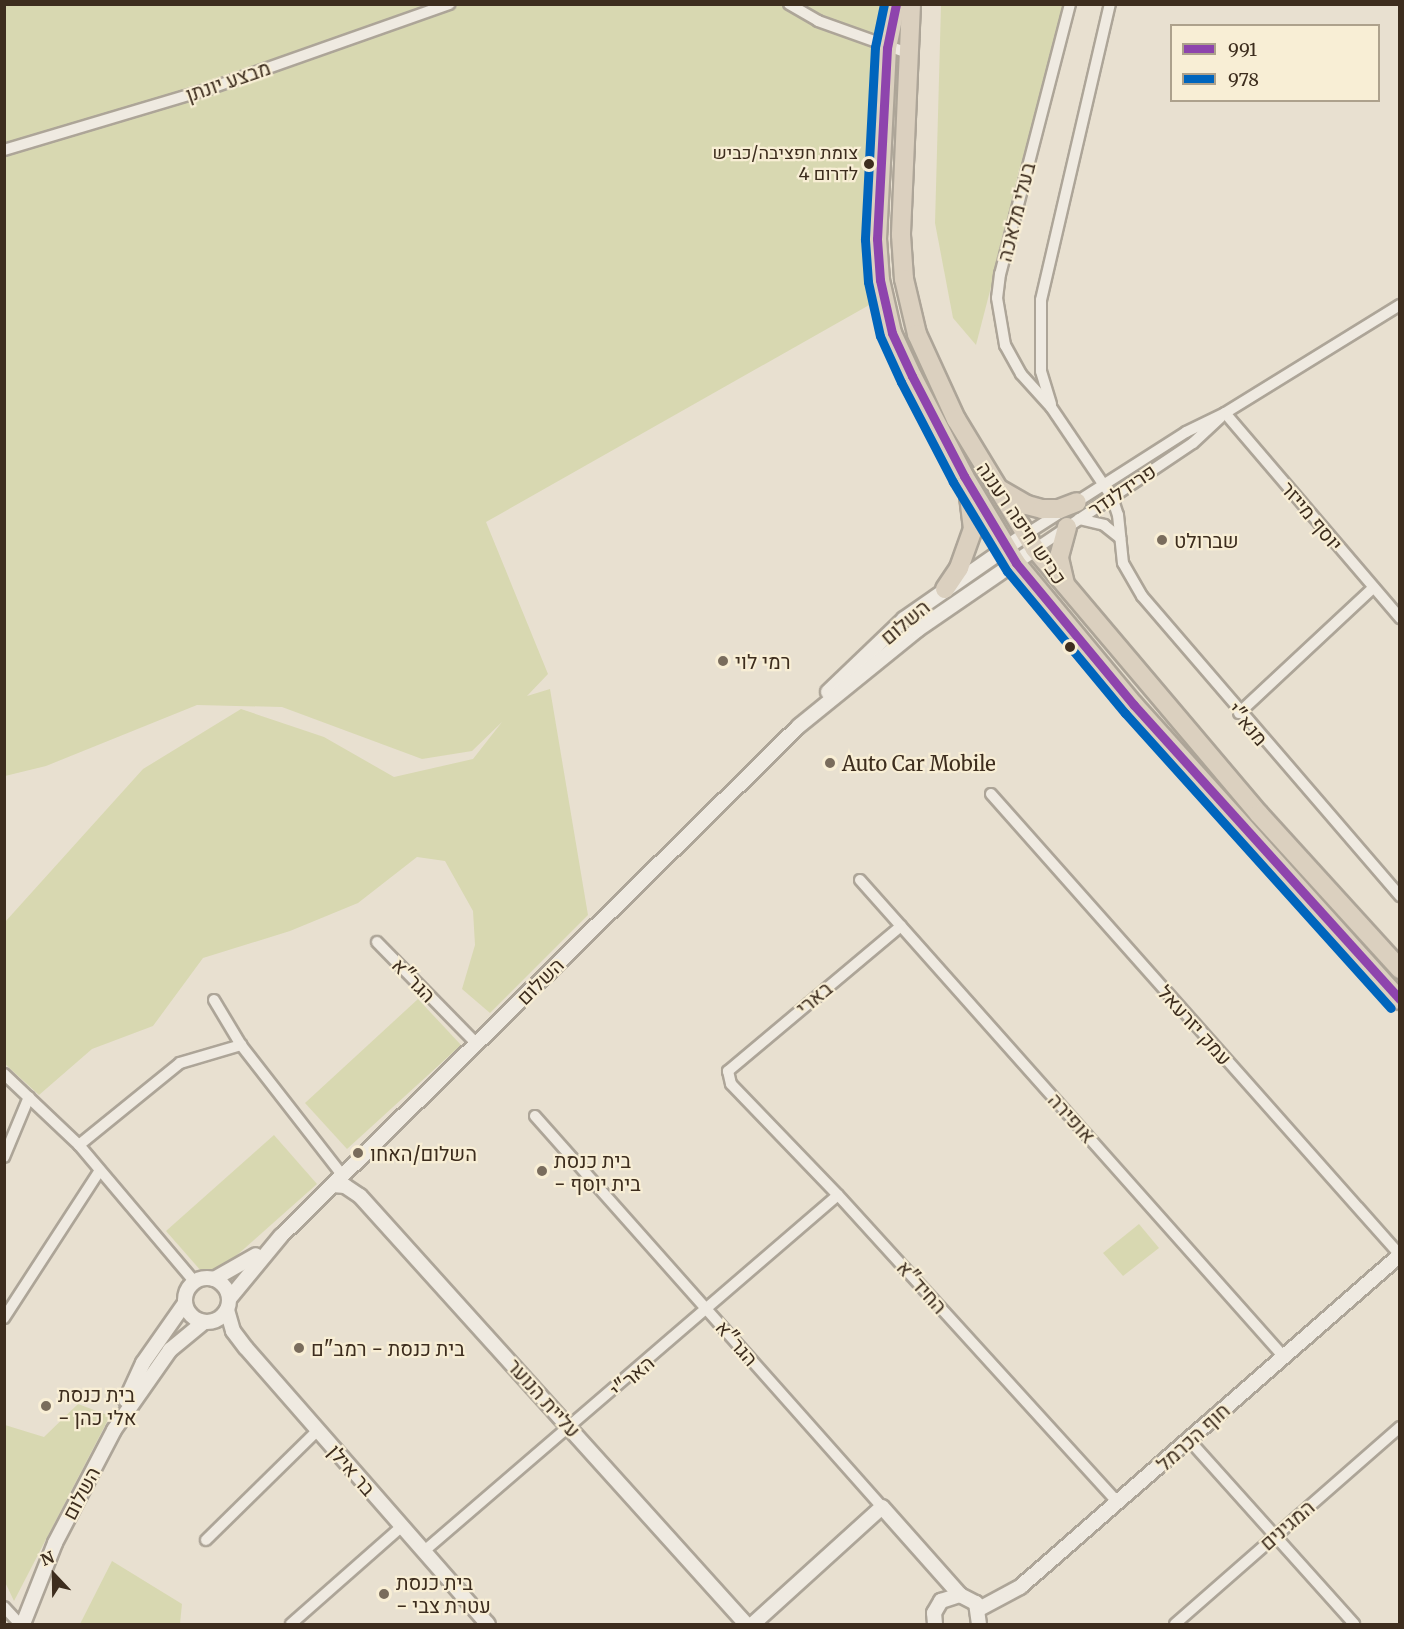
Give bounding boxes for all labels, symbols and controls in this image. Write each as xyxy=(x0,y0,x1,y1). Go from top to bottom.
legend xyxy=(1170,24,1380,102)
text: 991 xyxy=(1228,38,1257,61)
street label: מבצע יונתן xyxy=(183,55,273,107)
text: 978 xyxy=(1228,68,1259,91)
place label: צומת חפציבה/כביש 4 לדרום xyxy=(712,143,858,186)
marker: צומת חפציבה/כביש 4 לדרום xyxy=(863,158,875,170)
street label: בעלי מלאכה xyxy=(992,160,1040,264)
street label: כביש חיפה רעננה xyxy=(972,457,1072,589)
street label: פרידלנדר xyxy=(1084,459,1160,521)
street label: יוסף מייזר xyxy=(1276,477,1348,555)
place label: שברולט xyxy=(1174,528,1239,552)
marker: שברולט xyxy=(1155,533,1169,547)
street label: השלום xyxy=(876,595,934,649)
unlabelled marker xyxy=(1064,641,1076,653)
place label: רמי לוי xyxy=(735,649,790,673)
marker: רמי לוי xyxy=(716,654,730,668)
street label: מנא"י xyxy=(1223,698,1273,750)
place label: Auto Car Mobile xyxy=(842,751,996,775)
marker: Auto Car Mobile xyxy=(823,756,837,770)
street label: הגר"א xyxy=(387,953,441,1007)
street label: השלום xyxy=(512,953,568,1009)
street label: בארי xyxy=(791,976,837,1020)
street label: עמק יזרעאל xyxy=(1153,980,1237,1070)
street label: אופירה xyxy=(1043,1088,1101,1148)
place label: השלום/האחו xyxy=(370,1141,477,1165)
marker: השלום/האחו xyxy=(351,1146,365,1160)
place label: בית כנסת - בית יוסף xyxy=(554,1148,641,1195)
marker: בית כנסת - בית יוסף xyxy=(535,1164,549,1178)
street label: החיד"א xyxy=(892,1256,952,1318)
street label: הגר"א xyxy=(711,1315,763,1371)
place label: בית כנסת - רמב"ם xyxy=(311,1336,465,1360)
marker: בית כנסת - רמב"ם xyxy=(292,1341,306,1355)
street label: האר"י xyxy=(605,1350,659,1402)
street label: עליית הנוער xyxy=(502,1354,586,1442)
place label: בית כנסת - אלי כהן xyxy=(58,1382,136,1429)
street label: חוף הכרמל xyxy=(1152,1398,1234,1476)
marker: בית כנסת - אלי כהן xyxy=(39,1399,53,1413)
street label: בר אילן xyxy=(323,1439,381,1501)
street label: השלום xyxy=(57,1462,105,1524)
street label: המגינים xyxy=(1255,1495,1319,1555)
north arrow xyxy=(24,1545,84,1605)
text: N xyxy=(38,1547,57,1570)
place label: בית כנסת - עטרת צבי xyxy=(396,1570,491,1617)
marker: בית כנסת - עטרת צבי xyxy=(377,1587,391,1601)

